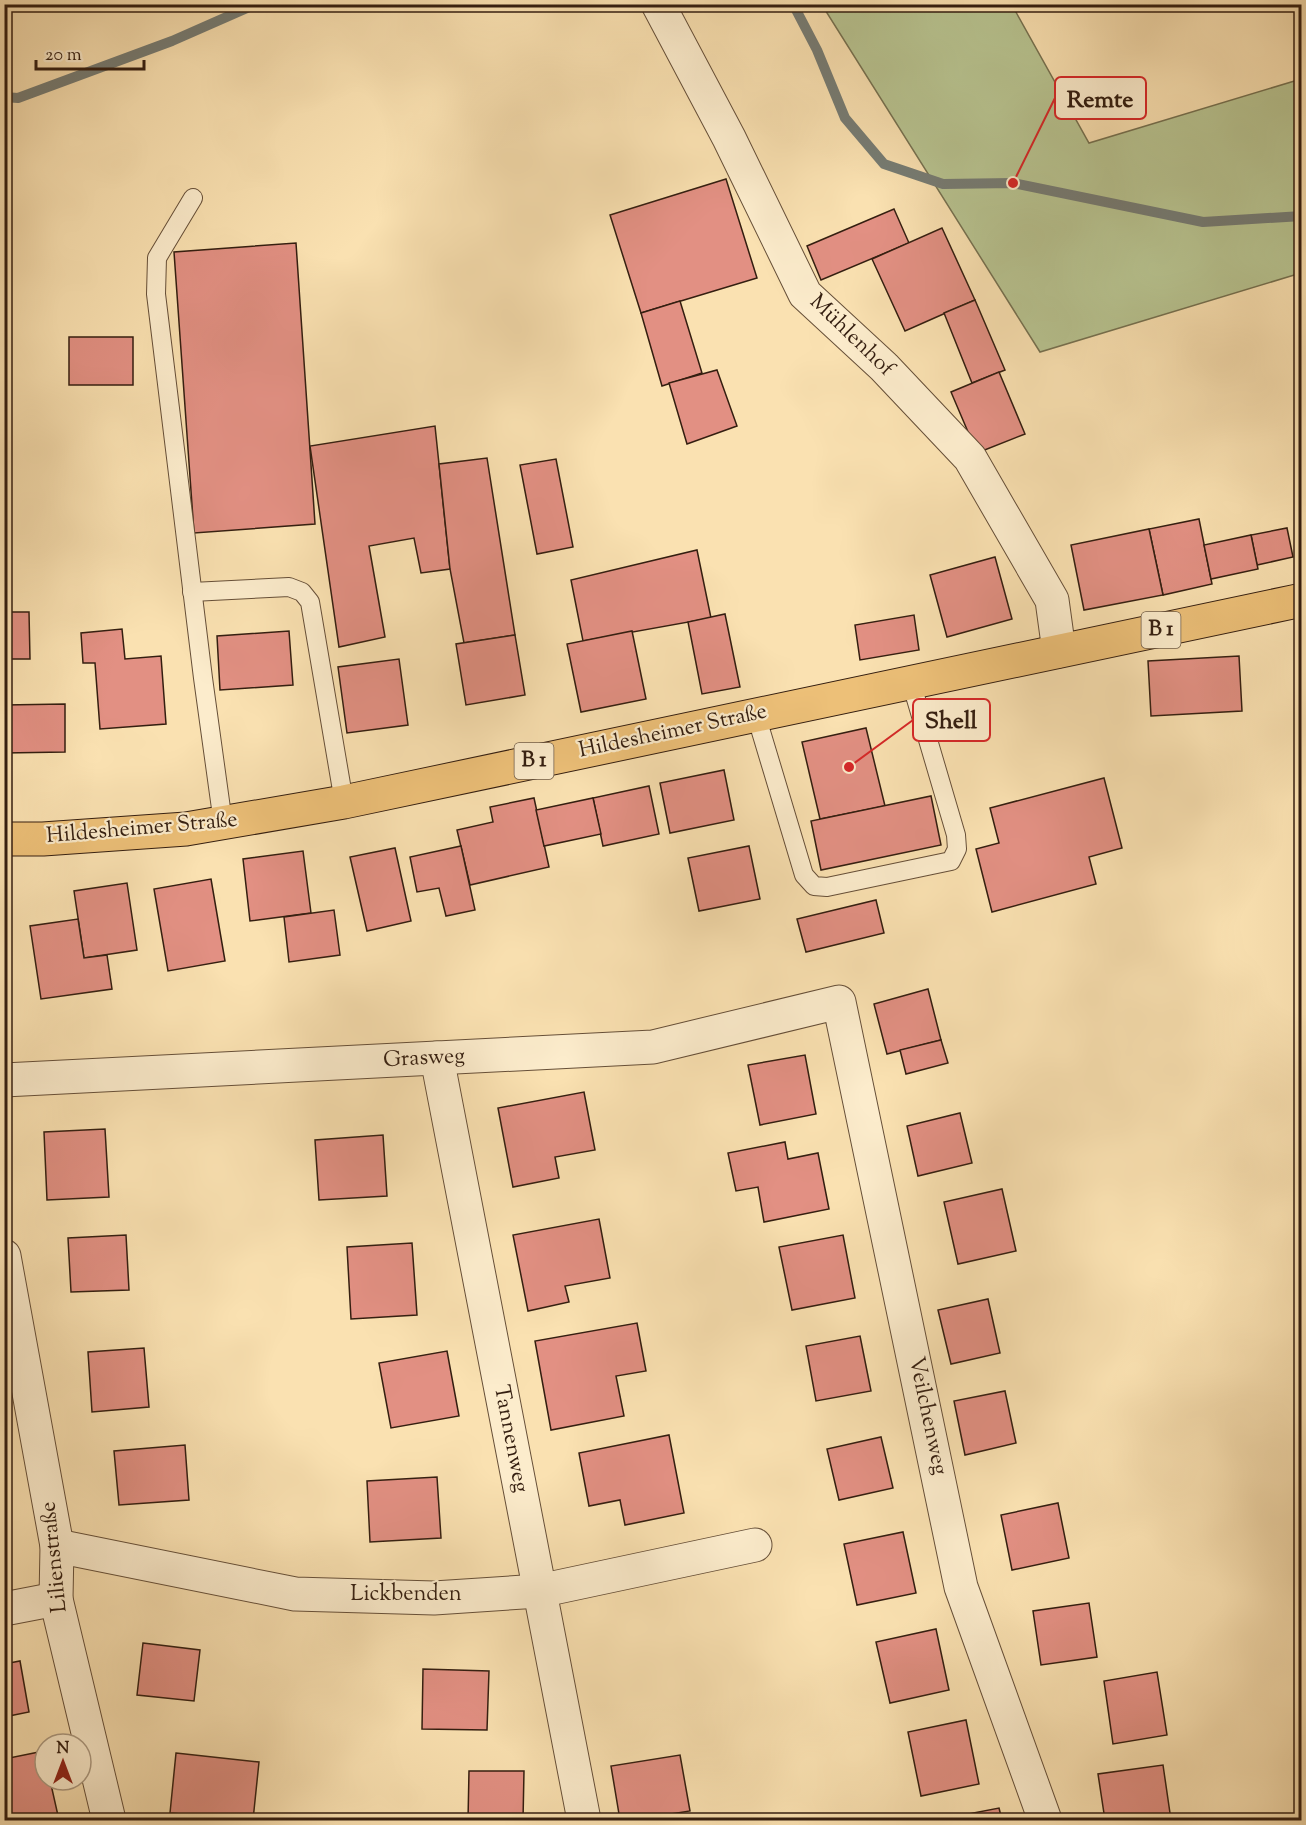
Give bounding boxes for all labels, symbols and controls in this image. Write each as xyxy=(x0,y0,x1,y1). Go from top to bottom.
scale bar xyxy=(36,33,144,71)
text: 20 m xyxy=(45,43,82,69)
callout: Remte xyxy=(1055,77,1146,119)
text: Remte xyxy=(1067,84,1133,118)
street label: Mühlenhof xyxy=(801,287,902,386)
road number: B 1 xyxy=(1142,612,1180,648)
street label: Hildesheimer Straße xyxy=(576,696,770,768)
callout: Shell xyxy=(913,699,990,741)
text: Shell xyxy=(925,705,978,739)
road number: B 1 xyxy=(514,743,554,779)
street label: Hildesheimer Straße xyxy=(45,805,239,853)
street label: Grasweg xyxy=(382,1041,466,1077)
street label: Veilchenweg xyxy=(899,1354,955,1478)
street label: Tannenweg xyxy=(484,1383,536,1496)
street label: Lilienstraße xyxy=(33,1500,77,1614)
street label: Lickbenden xyxy=(350,1579,462,1611)
north arrow xyxy=(33,1732,93,1792)
text: N xyxy=(57,1738,70,1761)

